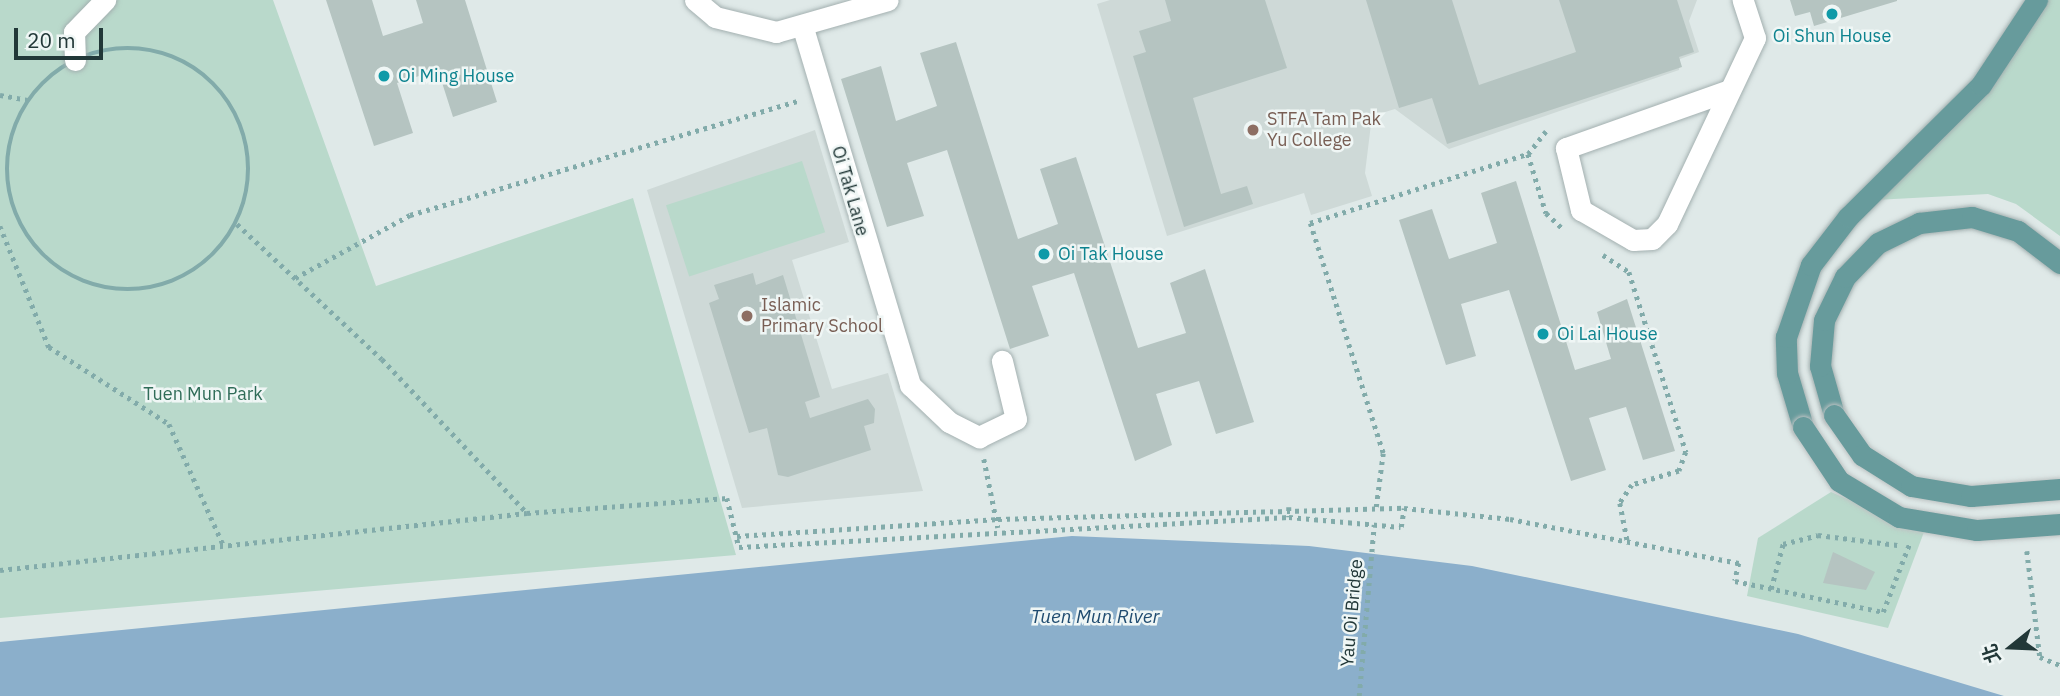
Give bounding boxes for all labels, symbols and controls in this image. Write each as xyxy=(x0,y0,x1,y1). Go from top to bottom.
marker: Oi Shun House xyxy=(1824,6,1840,22)
scale bar xyxy=(18,14,107,58)
place label: Oi Shun House xyxy=(1773,25,1891,47)
text: 20 m xyxy=(27,26,76,54)
place label: Oi Ming House xyxy=(398,65,514,87)
marker: Oi Ming House xyxy=(376,68,392,84)
place label: STFA Tam Pak Yu College xyxy=(1267,109,1381,152)
marker: STFA Tam Pak Yu College xyxy=(1245,122,1261,138)
street label: Oi Tak Lane xyxy=(827,144,873,238)
place label: Oi Tak House xyxy=(1058,243,1164,265)
marker: Oi Tak House xyxy=(1036,246,1052,262)
place label: Islamic Primary School xyxy=(761,295,883,338)
marker: Islamic Primary School xyxy=(739,308,755,324)
place label: Oi Lai House xyxy=(1557,323,1658,345)
marker: Oi Lai House xyxy=(1535,326,1551,342)
park label: Tuen Mun Park xyxy=(143,383,263,405)
street label: Yau Oi Bridge xyxy=(1337,558,1367,668)
water label: Tuen Mun River xyxy=(1031,606,1159,628)
north arrow xyxy=(1976,612,2046,682)
text: 北 xyxy=(1977,641,2005,666)

